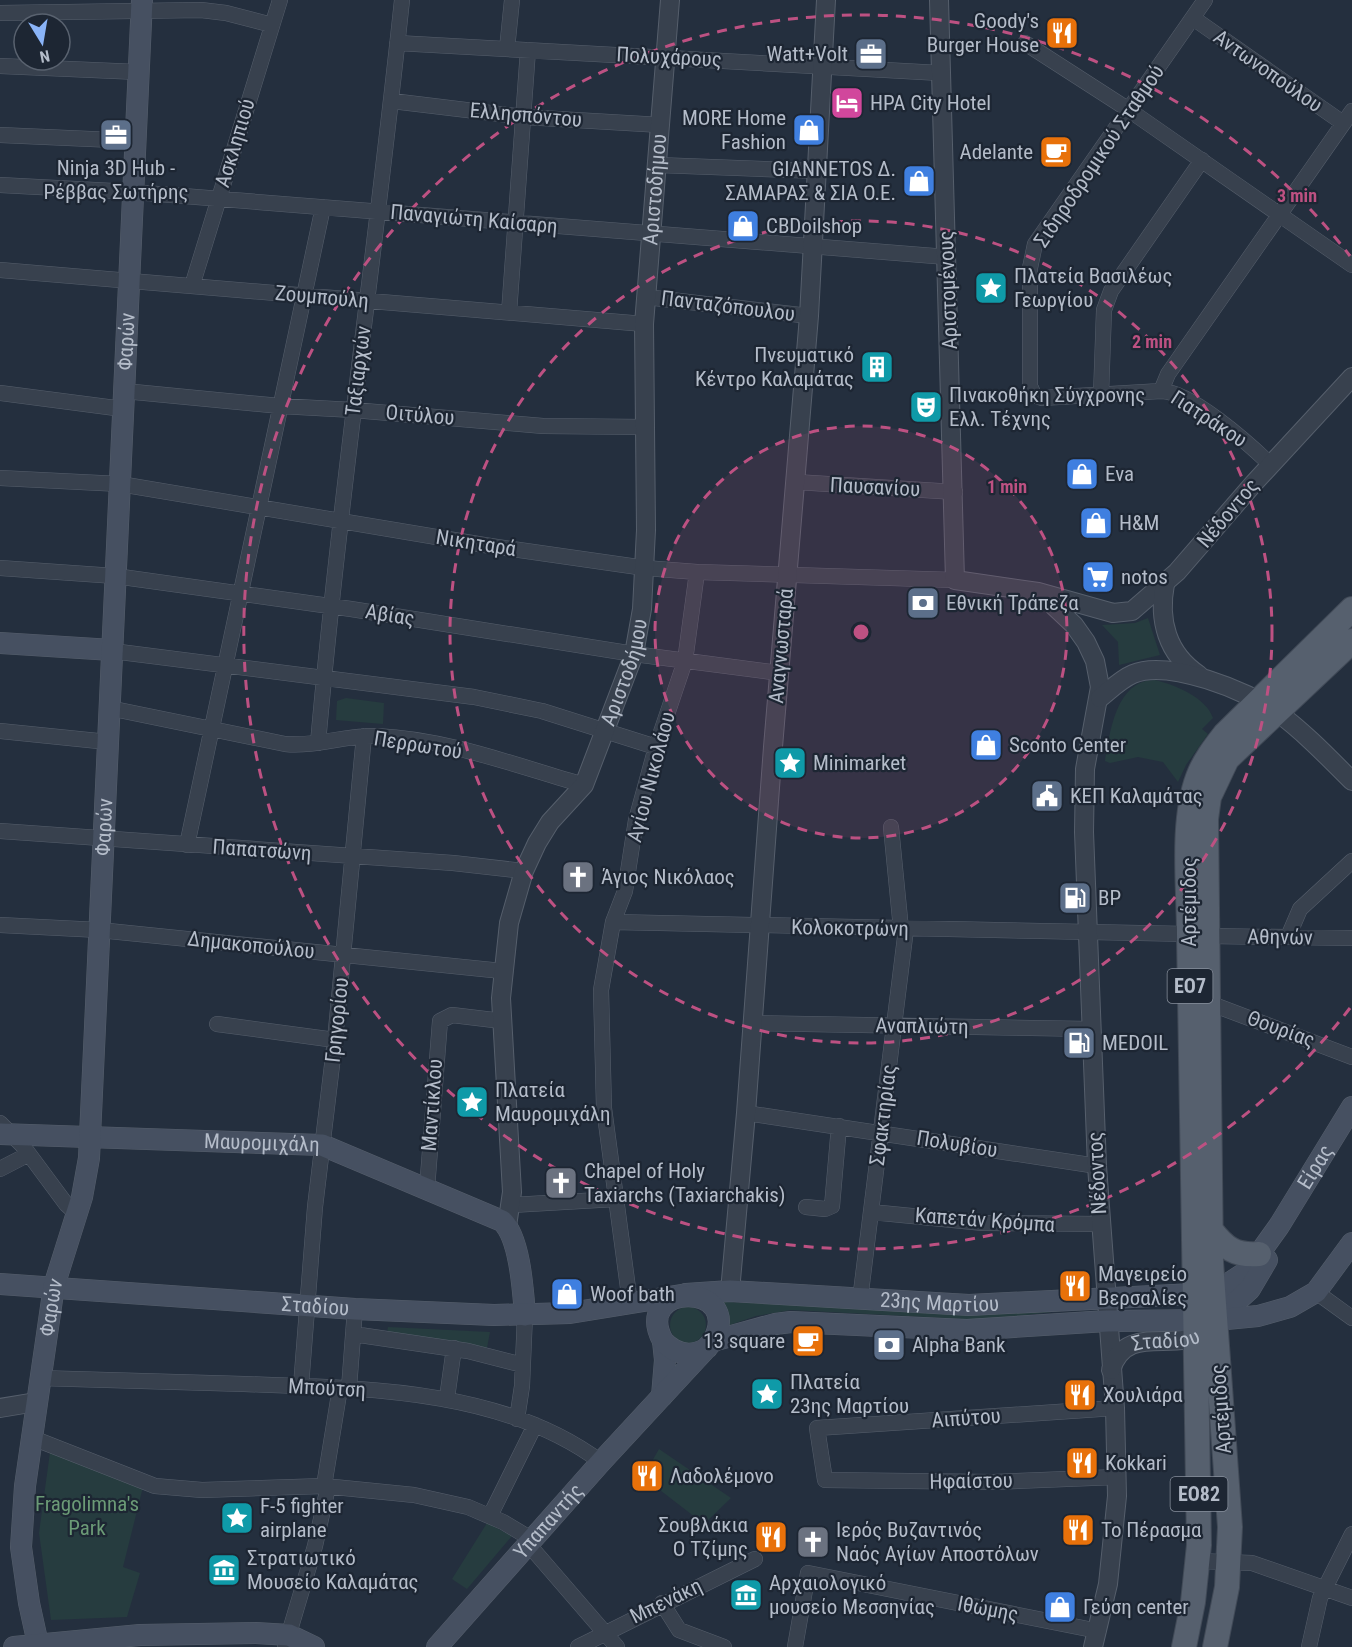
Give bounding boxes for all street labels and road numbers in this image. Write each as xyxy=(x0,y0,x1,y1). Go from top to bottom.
street label: Αντωνοπούλου xyxy=(1209,25,1327,117)
street label: Πολυχάρους xyxy=(616,42,722,72)
street label: Σιδηροδρομικού Σταθμού xyxy=(1029,60,1169,252)
street label: Ασκληπιού xyxy=(210,96,260,190)
street label: Ελλησπόντου xyxy=(469,98,583,132)
street label: Αριστοδήμου xyxy=(638,133,671,246)
street label: Παναγιώτη Καίσαρη xyxy=(389,200,559,238)
street label: Αριστομένους xyxy=(934,230,962,350)
street label: Ζουμπούλη xyxy=(274,281,370,313)
street label: Πανταζόπουλου xyxy=(660,286,796,326)
street label: Φαρών xyxy=(113,312,140,371)
street label: Ταξιαρχών xyxy=(341,325,375,417)
street label: Γιατράκου xyxy=(1167,386,1251,452)
street label: Οιτύλου xyxy=(385,400,455,430)
street label: Παυσανίου xyxy=(829,473,921,501)
street label: Νέδοντος xyxy=(1192,474,1264,552)
street label: Νικηταρά xyxy=(434,525,518,561)
street label: Αναγνωσταρά xyxy=(764,587,798,705)
street label: Αβίας xyxy=(364,599,416,631)
street label: Αριστοδήμου xyxy=(596,617,652,729)
street label: Αγίου Νικολάου xyxy=(622,709,680,845)
street label: Περρωτού xyxy=(372,726,464,764)
street label: Φαρών xyxy=(91,798,117,857)
street label: Παπατσώνη xyxy=(212,835,312,865)
street label: Αρτέμιδος xyxy=(1177,857,1201,947)
street label: Κολοκοτρώνη xyxy=(791,915,909,941)
street label: Αθηνών xyxy=(1247,924,1313,950)
street label: Δημακοπούλου xyxy=(186,926,316,964)
road number: ΕΟ7 xyxy=(1168,969,1212,1003)
street label: Γρηγορίου xyxy=(321,976,353,1064)
street label: Θουρίας xyxy=(1244,1006,1318,1052)
street label: Αναπλιώτη xyxy=(875,1013,969,1039)
street label: Μαντίκλου xyxy=(417,1058,447,1152)
street label: Σφακτηρίας xyxy=(865,1063,901,1167)
street label: Πολυβίου xyxy=(915,1126,999,1162)
street label: Μαυρομιχάλη xyxy=(204,1129,320,1157)
street label: Νέδοντος xyxy=(1083,1131,1111,1215)
street label: Είρας xyxy=(1293,1140,1338,1193)
street label: Καπετάν Κρόμπα xyxy=(914,1203,1056,1237)
street label: Φαρών xyxy=(35,1276,68,1338)
street label: 23ης Μαρτίου xyxy=(879,1288,1000,1317)
street label: Σταδίου xyxy=(281,1292,350,1321)
street label: Σταδίου xyxy=(1129,1324,1203,1356)
street label: Αρτέμιδος xyxy=(1206,1363,1236,1455)
street label: Μπούτση xyxy=(288,1374,366,1402)
street label: Αιπύτου xyxy=(931,1404,1001,1432)
street label: Ηφαίστου xyxy=(929,1468,1013,1494)
road number: ΕΟ82 xyxy=(1170,1477,1228,1511)
street label: Υπαπαντής xyxy=(509,1479,588,1564)
street label: Μπενάκη xyxy=(626,1573,706,1629)
street label: Ιθώμης xyxy=(956,1591,1020,1627)

